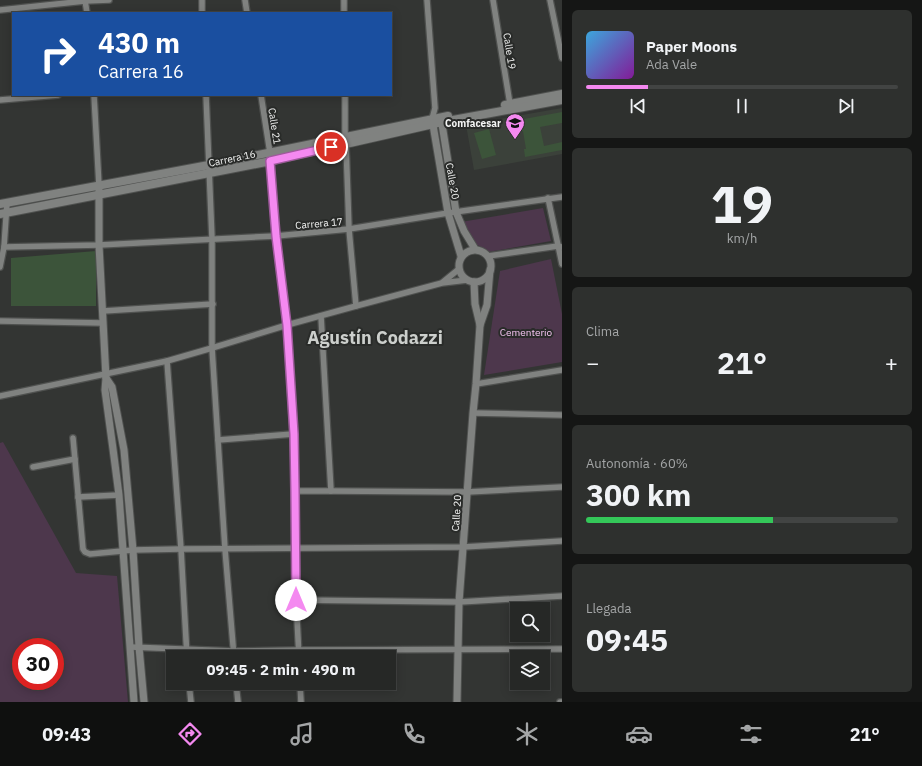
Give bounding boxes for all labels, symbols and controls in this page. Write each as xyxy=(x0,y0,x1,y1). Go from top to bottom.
text: 430 m xyxy=(98,24,180,61)
icon: right xyxy=(32,28,84,80)
street label: Calle 19 xyxy=(500,32,519,70)
text: Paper Moons xyxy=(646,37,737,56)
text: Ada Vale xyxy=(646,56,697,73)
text: Carrera 16 xyxy=(98,60,184,83)
icon: previous xyxy=(627,95,649,117)
icon: pause xyxy=(731,95,753,117)
icon: next xyxy=(835,95,857,117)
street label: Calle 21 xyxy=(265,107,284,145)
school or university icon: Comfacesar xyxy=(504,112,526,140)
place label: Comfacesar xyxy=(445,117,501,130)
pin xyxy=(314,130,348,164)
icon: arrive xyxy=(320,136,342,158)
street label: Carrera 16 xyxy=(207,147,257,170)
street label: Calle 20 xyxy=(443,162,462,200)
text: 19 xyxy=(711,170,773,237)
street label: Carrera 17 xyxy=(295,215,343,232)
text: km/h xyxy=(727,230,757,247)
text: Clima xyxy=(586,323,619,340)
district label: Agustín Codazzi xyxy=(307,326,443,349)
park label: Cementerio xyxy=(500,326,553,339)
text: 21° xyxy=(717,343,767,382)
text: − xyxy=(586,348,599,377)
text: + xyxy=(885,348,898,377)
text: Autonomía · 60% xyxy=(586,455,688,472)
text: 300 km xyxy=(586,475,691,514)
street label: Calle 20 xyxy=(449,494,464,532)
position arrow xyxy=(275,579,317,621)
text: Llegada xyxy=(586,600,631,617)
map controls xyxy=(510,602,550,690)
button: search xyxy=(510,602,550,642)
text: 09:45 xyxy=(586,620,668,659)
speed limit sign: 30 xyxy=(12,638,64,690)
button: layers xyxy=(510,650,550,690)
text: 09:45 · 2 min · 490 m xyxy=(207,660,355,679)
icon: directions xyxy=(176,720,204,748)
icon: music xyxy=(288,720,316,748)
icon: phone xyxy=(400,720,428,748)
icon: climate xyxy=(513,720,541,748)
icon: car xyxy=(625,720,653,748)
icon: filters xyxy=(737,720,765,748)
text: 09:43 xyxy=(42,723,91,746)
text: 21° xyxy=(850,723,880,746)

